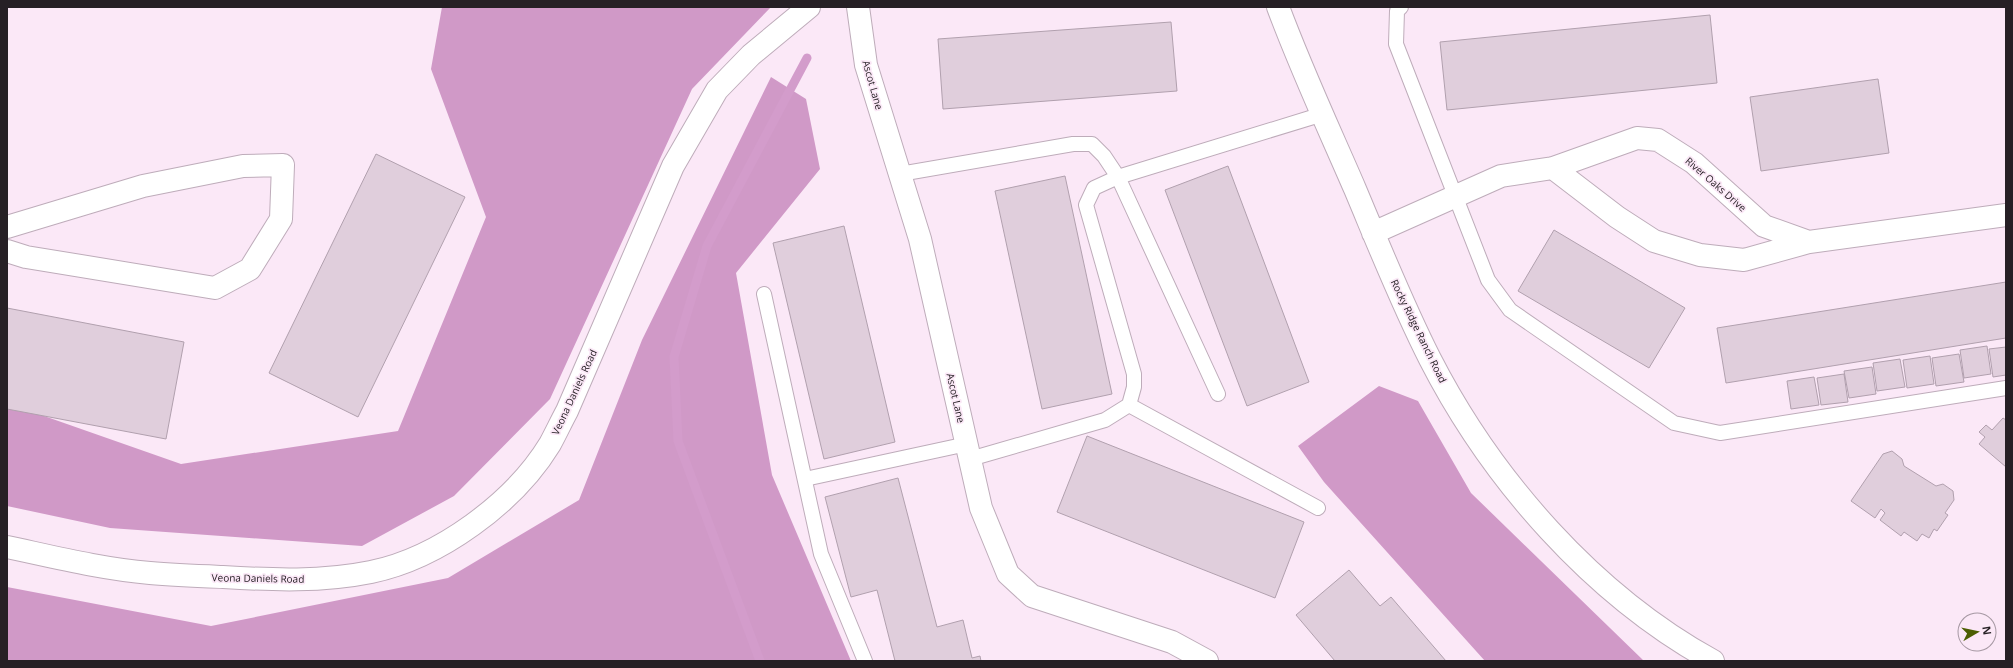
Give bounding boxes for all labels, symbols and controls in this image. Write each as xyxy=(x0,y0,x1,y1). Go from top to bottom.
street label: Ascot Lane xyxy=(859,59,887,112)
street label: River Oaks Drive xyxy=(1683,154,1750,215)
street label: Rocky Ridge Ranch Road xyxy=(1388,277,1450,385)
street label: Veona Daniels Road xyxy=(548,347,600,437)
street label: Ascot Lane xyxy=(943,372,969,425)
street label: Veona Daniels Road xyxy=(212,570,304,586)
north arrow xyxy=(1957,612,1997,652)
text: N xyxy=(1979,625,1995,636)

